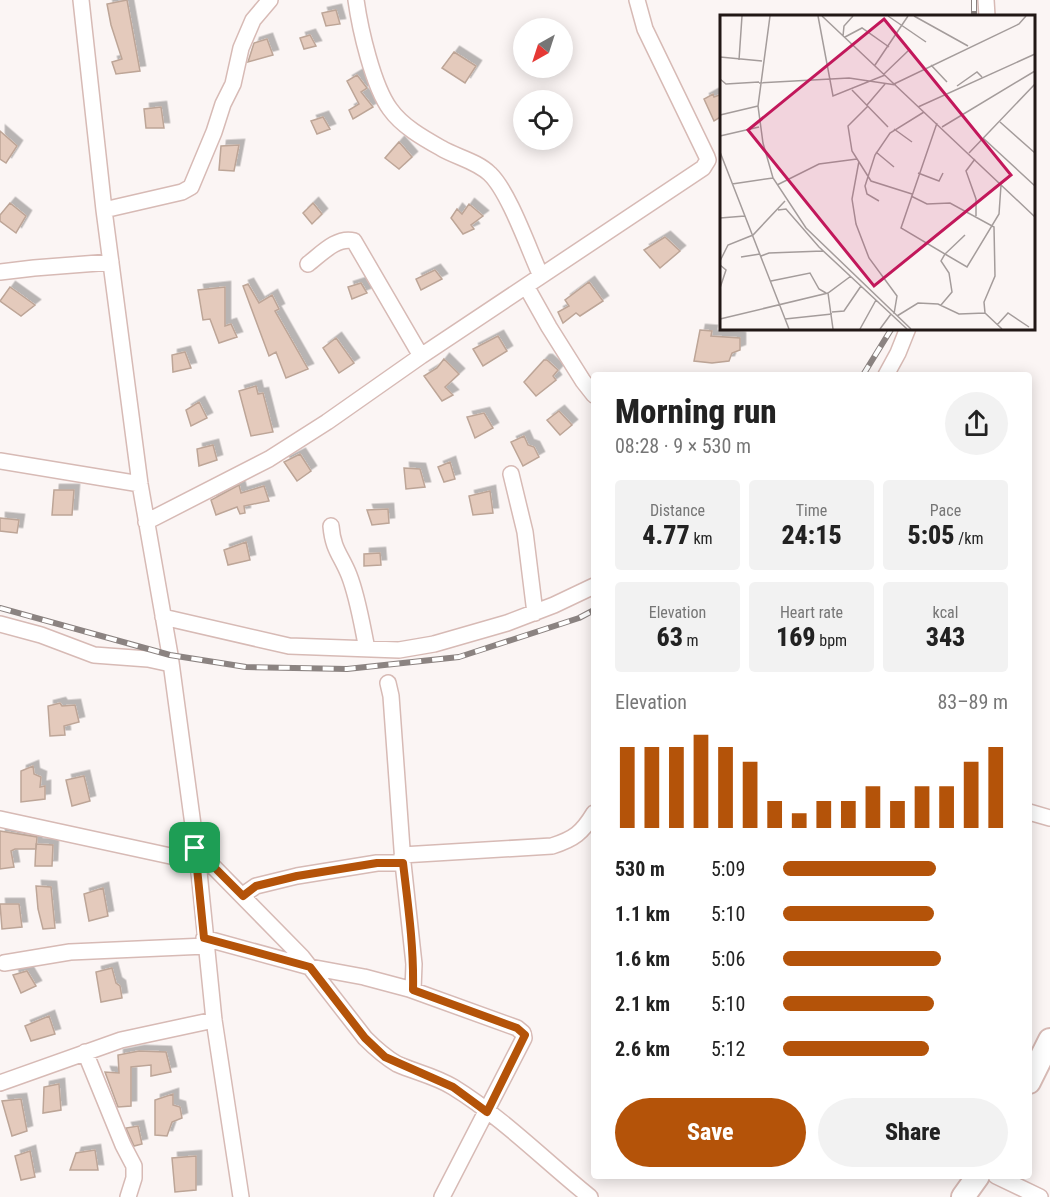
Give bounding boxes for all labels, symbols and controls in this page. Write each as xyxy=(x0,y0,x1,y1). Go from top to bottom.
inset map xyxy=(720,15,1035,330)
north arrow xyxy=(513,18,573,78)
map controls xyxy=(513,18,573,150)
button: locate xyxy=(513,90,573,150)
text: Morning run xyxy=(615,392,777,431)
button: share xyxy=(945,392,1008,455)
text: 08:28 · 9 × 530 m xyxy=(615,434,751,458)
text: Distance xyxy=(650,501,705,520)
text: Time xyxy=(796,501,827,520)
text: Pace xyxy=(930,501,961,520)
text: 4.77 xyxy=(642,520,690,550)
text: 24:15 xyxy=(781,520,842,550)
text: 5:05 xyxy=(908,520,955,550)
text: km xyxy=(690,529,713,548)
text: /km xyxy=(955,529,983,548)
text: Elevation xyxy=(649,603,706,622)
text: Heart rate xyxy=(780,603,843,622)
text: kcal xyxy=(933,603,958,622)
text: 63 xyxy=(656,622,683,652)
text: 169 xyxy=(776,622,816,652)
text: 343 xyxy=(926,622,965,652)
text: m xyxy=(683,631,699,650)
text: bpm xyxy=(816,631,847,650)
text: Elevation xyxy=(615,690,687,714)
text: 83–89 m xyxy=(937,690,1008,714)
pin xyxy=(169,822,220,873)
icon: arrive xyxy=(178,831,211,864)
text: 530 m xyxy=(615,857,665,881)
text: 5:09 xyxy=(711,857,745,881)
text: 1.1 km xyxy=(615,902,670,926)
text: 5:10 xyxy=(711,902,745,926)
text: 1.6 km xyxy=(615,947,670,971)
text: 5:06 xyxy=(711,947,745,971)
text: 2.1 km xyxy=(615,992,670,1016)
text: 5:10 xyxy=(711,992,745,1016)
text: 2.6 km xyxy=(615,1037,670,1061)
text: 5:12 xyxy=(711,1037,745,1061)
button: Save xyxy=(615,1098,806,1167)
button: Share xyxy=(818,1098,1008,1167)

